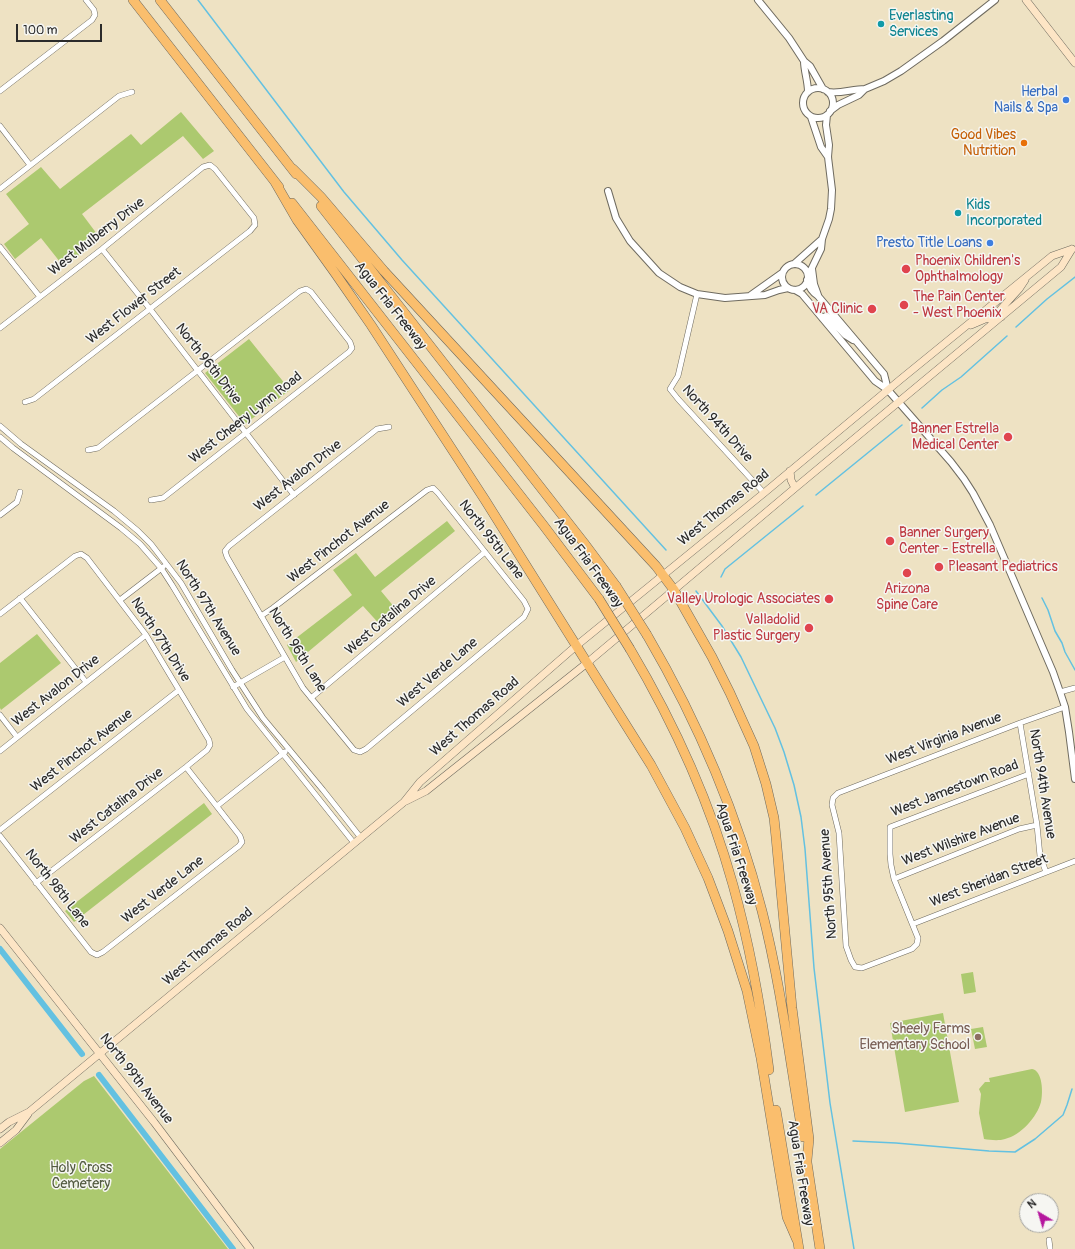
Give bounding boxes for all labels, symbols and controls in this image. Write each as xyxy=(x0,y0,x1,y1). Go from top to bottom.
place label: Everlasting Services xyxy=(889,8,954,40)
scale bar xyxy=(18,16,104,42)
marker: Everlasting Services xyxy=(876,19,886,29)
text: 100 m xyxy=(23,23,57,38)
place label: Herbal Nails & Spa xyxy=(994,84,1058,116)
marker: Herbal Nails & Spa xyxy=(1061,95,1071,105)
place label: Good Vibes Nutrition xyxy=(951,127,1016,160)
marker: Good Vibes Nutrition xyxy=(1019,138,1029,148)
street label: West Mulberry Drive xyxy=(46,194,148,280)
place label: Kids Incorporated xyxy=(966,197,1042,230)
marker: Kids Incorporated xyxy=(953,208,963,218)
place label: Presto Title Loans xyxy=(876,235,982,251)
marker: Presto Title Loans xyxy=(985,238,995,248)
place label: Phoenix Children's Ophthalmology xyxy=(915,253,1020,286)
street label: Agua Fria Freeway xyxy=(350,259,430,353)
marker: Phoenix Children's Ophthalmology xyxy=(900,263,912,275)
street label: West Flower Street xyxy=(83,264,185,348)
place label: The Pain Center - West Phoenix xyxy=(913,289,1005,322)
marker: The Pain Center - West Phoenix xyxy=(898,299,910,311)
place label: VA Clinic xyxy=(812,301,863,317)
marker: VA Clinic xyxy=(866,303,878,315)
street label: North 96th Drive xyxy=(171,320,245,408)
street label: West Cheery Lynn Road xyxy=(186,369,306,467)
street label: North 94th Drive xyxy=(678,382,756,466)
place label: Banner Estrella Medical Center xyxy=(910,421,999,454)
marker: Banner Estrella Medical Center xyxy=(1002,431,1014,443)
street label: West Avalon Drive xyxy=(251,437,345,515)
street label: West Thomas Road xyxy=(675,466,773,550)
street label: West Pinchot Avenue xyxy=(285,497,393,587)
street label: North 95th Lane xyxy=(455,497,527,583)
street label: Agua Fria Freeway xyxy=(550,515,626,611)
place label: Banner Surgery Center - Estrella xyxy=(899,525,996,558)
marker: Banner Surgery Center - Estrella xyxy=(884,535,896,547)
street label: North 97th Avenue xyxy=(172,557,244,659)
place label: Pleasant Pediatrics xyxy=(948,559,1058,575)
marker: Pleasant Pediatrics xyxy=(933,561,945,573)
marker: Arizona Spine Care xyxy=(901,567,913,579)
street label: West Catalina Drive xyxy=(342,573,440,659)
place label: Arizona Spine Care xyxy=(876,581,938,614)
place label: Valley Urologic Associates xyxy=(667,591,820,607)
marker: Valley Urologic Associates xyxy=(823,593,835,605)
street label: North 97th Drive xyxy=(127,595,193,685)
street label: North 96th Lane xyxy=(264,605,330,695)
place label: Valladolid Plastic Surgery xyxy=(713,612,800,644)
marker: Valladolid Plastic Surgery xyxy=(803,622,815,634)
street label: West Verde Lane xyxy=(394,635,482,711)
street label: West Avalon Drive xyxy=(9,652,103,730)
street label: West Thomas Road xyxy=(427,674,523,760)
street label: West Pinchot Avenue xyxy=(28,706,136,796)
street label: West Virginia Avenue xyxy=(884,709,1004,769)
street label: North 94th Avenue xyxy=(1025,728,1059,840)
street label: West Jamestown Road xyxy=(889,757,1021,821)
street label: West Catalina Drive xyxy=(67,764,167,848)
street label: Agua Fria Freeway xyxy=(711,800,761,908)
street label: West Wilshire Avenue xyxy=(900,810,1022,870)
street label: North 95th Avenue xyxy=(817,828,841,940)
street label: North 98th Lane xyxy=(21,846,93,932)
street label: West Sheridan Street xyxy=(928,851,1050,911)
street label: West Verde Lane xyxy=(119,853,207,927)
street label: West Thomas Road xyxy=(160,904,256,990)
place label: Sheely Farms Elementary School xyxy=(859,1021,970,1054)
street label: North 99th Avenue xyxy=(96,1031,176,1127)
marker: Sheely Farms Elementary School xyxy=(973,1032,983,1042)
street label: Agua Fria Freeway xyxy=(783,1119,817,1227)
park label: Holy Cross Cemetery xyxy=(50,1160,112,1192)
north arrow xyxy=(1019,1193,1059,1233)
text: N xyxy=(1025,1197,1039,1211)

